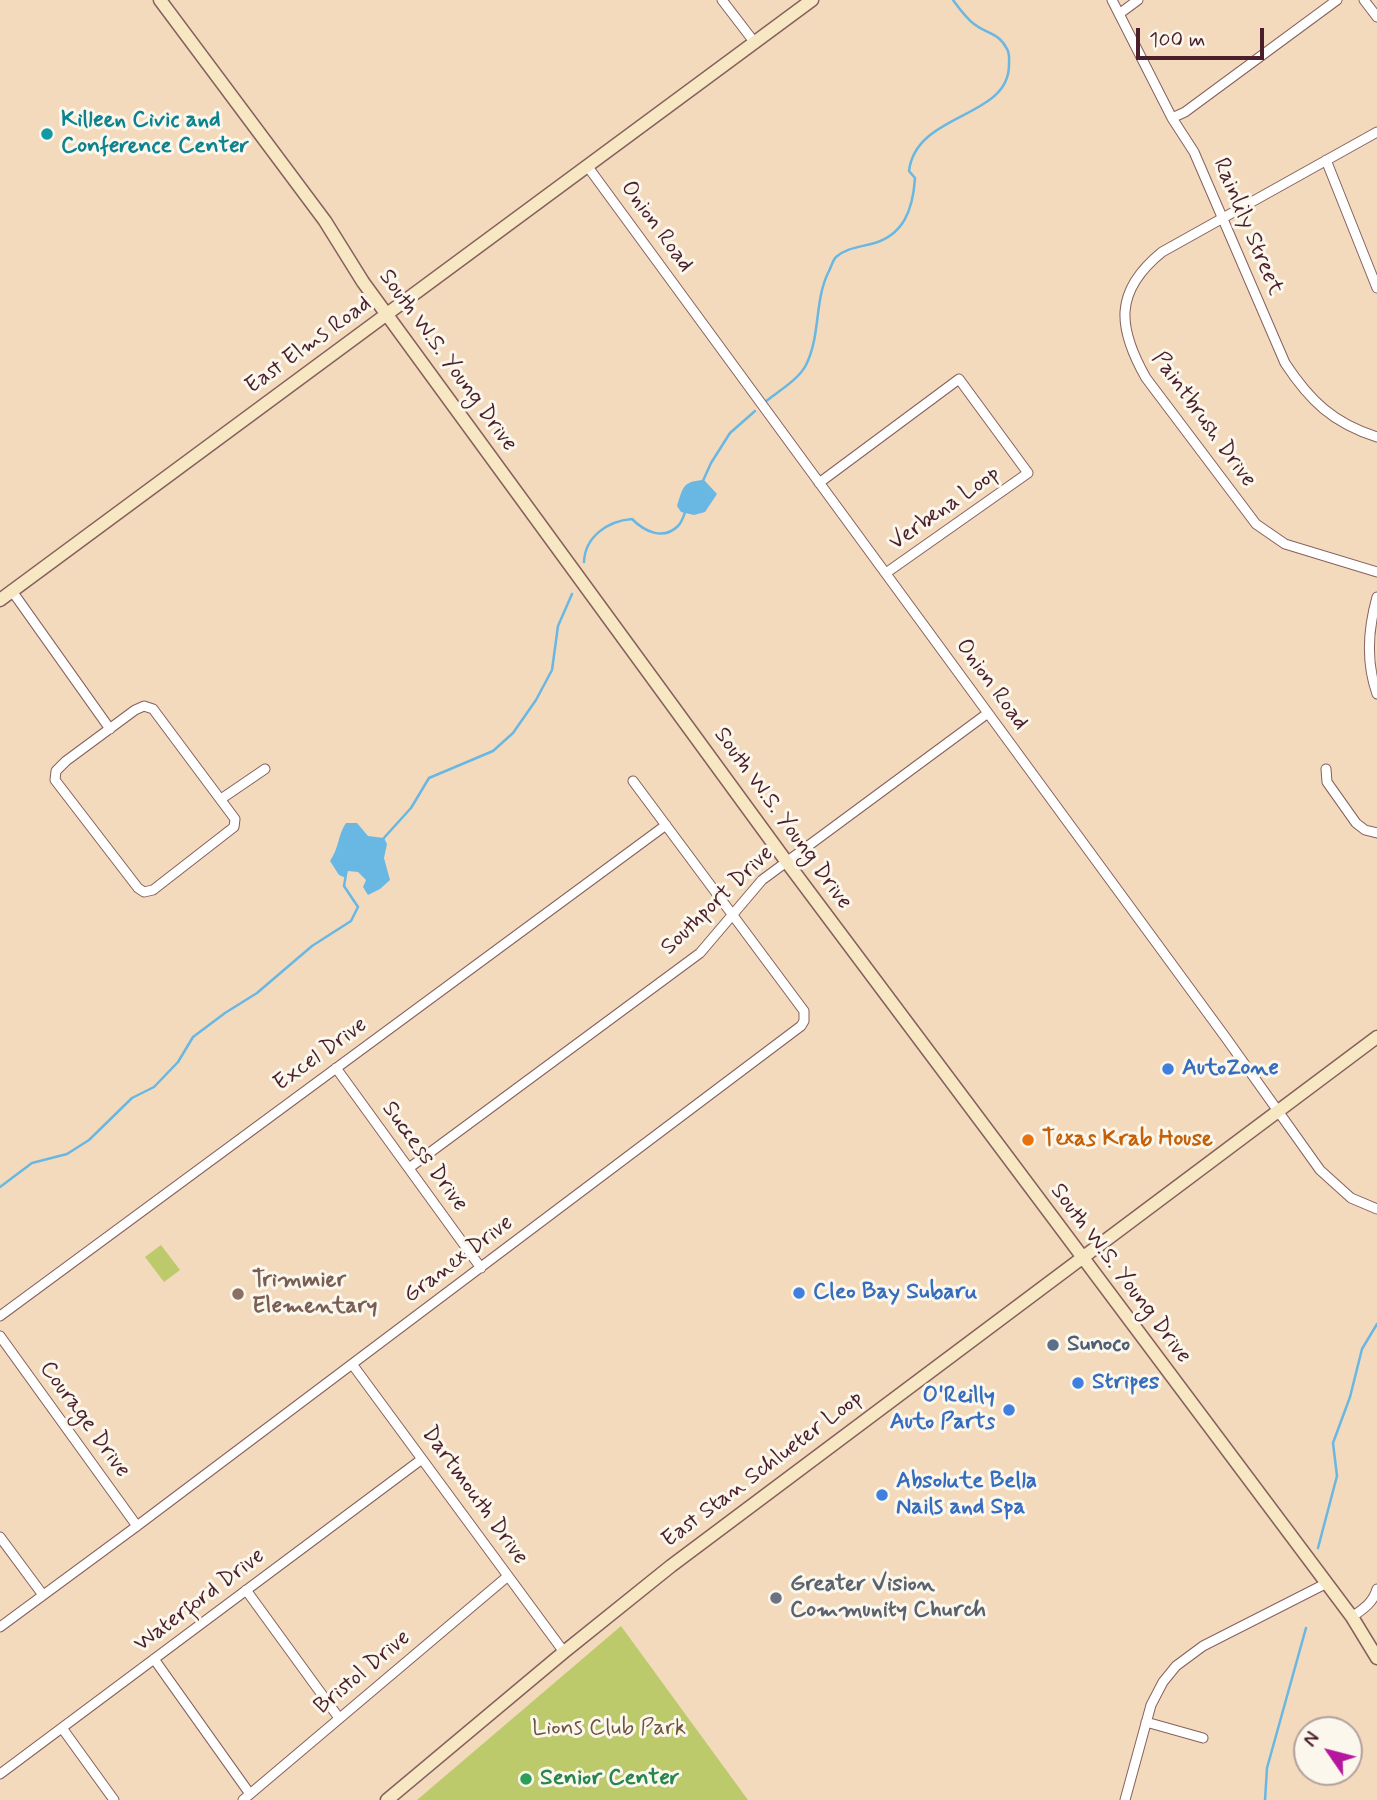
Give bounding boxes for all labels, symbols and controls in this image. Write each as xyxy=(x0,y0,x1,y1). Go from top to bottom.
scale bar xyxy=(1139,14,1267,58)
text: 100 m xyxy=(1149,26,1205,54)
place label: Killeen Civic and Conference Center xyxy=(61,107,249,161)
marker: Killeen Civic and Conference Center xyxy=(39,126,55,142)
street label: Rainlily Street xyxy=(1206,154,1288,300)
street label: Onion Road xyxy=(614,176,698,278)
street label: South W.S. Young Drive xyxy=(372,265,522,457)
street label: East Elms Road xyxy=(241,291,377,401)
street label: Paintbrush Drive xyxy=(1145,347,1261,493)
street label: Verbena Loop xyxy=(884,461,1006,557)
street label: Onion Road xyxy=(949,634,1033,736)
street label: South W.S. Young Drive xyxy=(707,723,857,915)
street label: Southport Drive xyxy=(656,840,780,962)
street label: Excel Drive xyxy=(269,1012,373,1098)
place label: AutoZone xyxy=(1182,1055,1279,1083)
marker: AutoZone xyxy=(1160,1061,1176,1077)
street label: Success Drive xyxy=(375,1097,473,1217)
place label: Texas Krab House xyxy=(1042,1126,1213,1154)
marker: Texas Krab House xyxy=(1020,1132,1036,1148)
street label: South W.S. Young Drive xyxy=(1043,1179,1197,1369)
street label: Granex Drive xyxy=(399,1210,519,1310)
place label: Trimmier Elementary xyxy=(252,1267,377,1321)
place label: Cleo Bay Subaru xyxy=(813,1279,977,1307)
marker: Cleo Bay Subaru xyxy=(791,1285,807,1301)
marker: Trimmier Elementary xyxy=(230,1286,246,1302)
place label: Sunoco xyxy=(1067,1331,1130,1359)
marker: Sunoco xyxy=(1045,1337,1061,1353)
street label: Courage Drive xyxy=(32,1356,136,1484)
place label: Stripes xyxy=(1092,1369,1159,1397)
marker: Stripes xyxy=(1070,1375,1086,1391)
place label: O'Reilly Auto Parts xyxy=(890,1383,995,1437)
street label: East Stan Schlueter Loop xyxy=(657,1385,869,1555)
marker: O'Reilly Auto Parts xyxy=(1001,1402,1017,1418)
street label: Dartmouth Drive xyxy=(414,1421,534,1571)
place label: Absolute Bella Nails and Spa xyxy=(896,1468,1037,1522)
marker: Absolute Bella Nails and Spa xyxy=(874,1487,890,1503)
street label: Waterford Drive xyxy=(129,1543,271,1659)
place label: Greater Vision Community Church xyxy=(790,1571,986,1625)
marker: Greater Vision Community Church xyxy=(768,1590,784,1606)
street label: Bristol Drive xyxy=(309,1625,417,1721)
park label: Lions Club Park xyxy=(532,1715,686,1743)
north arrow xyxy=(1293,1716,1363,1786)
text: N xyxy=(1298,1727,1326,1752)
place label: Senior Center xyxy=(540,1765,680,1793)
marker: Senior Center xyxy=(518,1771,534,1787)

